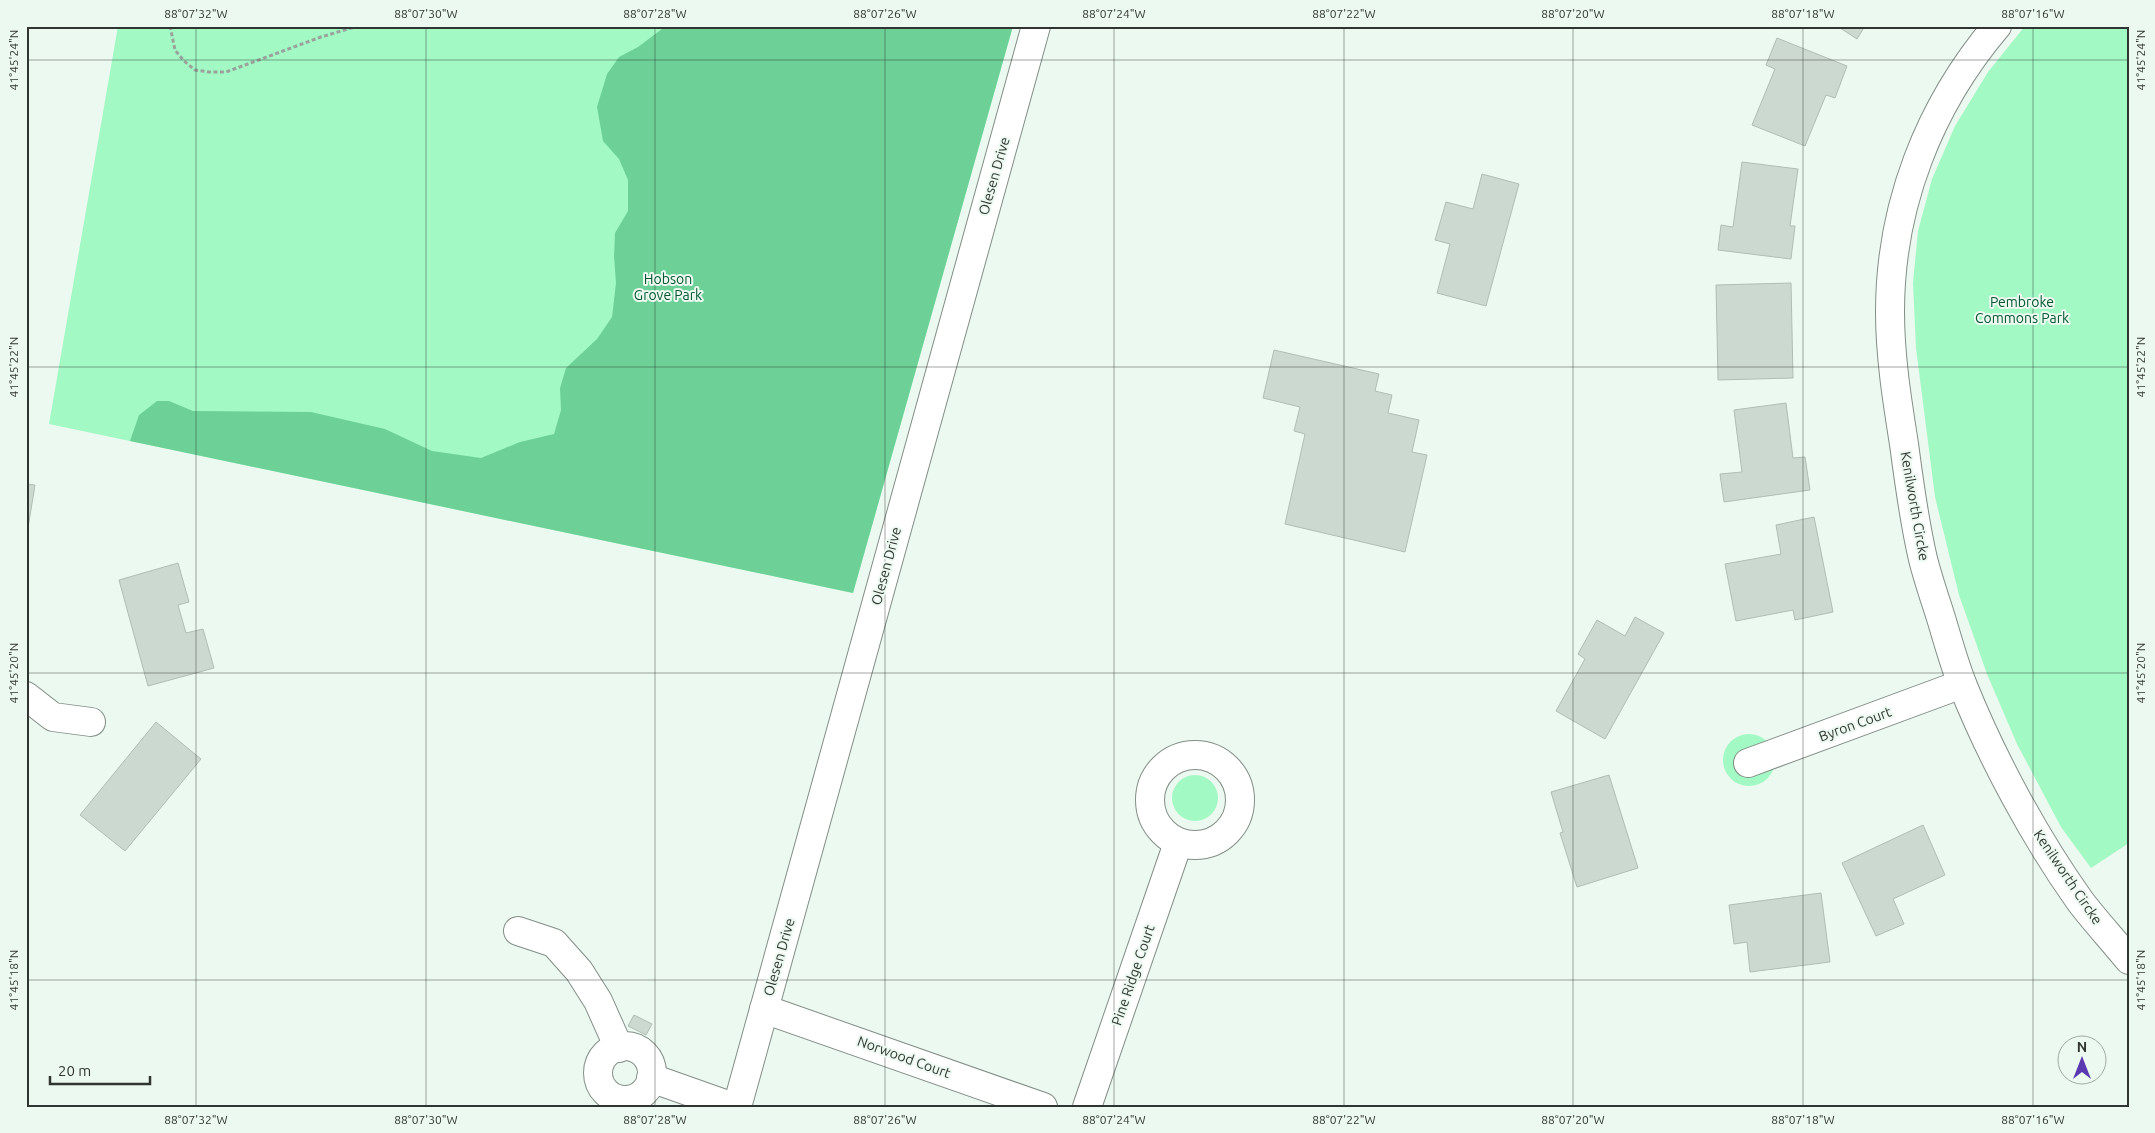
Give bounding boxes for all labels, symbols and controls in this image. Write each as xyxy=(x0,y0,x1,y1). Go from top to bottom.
text: 88°07'32"W xyxy=(164,7,228,20)
text: 88°07'30"W xyxy=(394,7,458,20)
text: 88°07'28"W xyxy=(623,7,687,20)
text: 88°07'26"W xyxy=(853,7,917,20)
text: 88°07'24"W xyxy=(1082,7,1146,20)
text: 88°07'22"W xyxy=(1312,7,1376,20)
text: 88°07'20"W xyxy=(1541,7,1605,20)
text: 88°07'18"W xyxy=(1771,7,1835,20)
text: 88°07'16"W xyxy=(2001,7,2065,20)
text: 41°45'24"N xyxy=(7,30,20,90)
text: 41°45'24"N xyxy=(2134,30,2147,90)
street label: Olesen Drive xyxy=(975,135,1013,217)
park label: Hobson Grove Park xyxy=(634,271,702,303)
park label: Pembroke Commons Park xyxy=(1975,294,2069,326)
text: 41°45'22"N xyxy=(7,337,20,397)
text: 41°45'22"N xyxy=(2134,337,2147,397)
street label: Kenilworth Circke xyxy=(1898,450,1932,562)
street label: Olesen Drive xyxy=(868,525,904,607)
text: 41°45'20"N xyxy=(7,643,20,703)
text: 41°45'20"N xyxy=(2134,643,2147,703)
street label: Byron Court xyxy=(1817,703,1894,744)
street label: Kenilworth Circke xyxy=(2030,827,2106,927)
street label: Olesen Drive xyxy=(760,916,798,998)
street label: Pine Ridge Court xyxy=(1108,922,1158,1028)
text: 41°45'18"N xyxy=(7,950,20,1010)
text: 41°45'18"N xyxy=(2134,950,2147,1010)
street label: Norwood Court xyxy=(855,1033,953,1081)
north arrow xyxy=(2058,1036,2108,1086)
text: N xyxy=(2077,1039,2087,1055)
scale bar xyxy=(50,1053,150,1085)
text: 20 m xyxy=(58,1062,91,1079)
text: 88°07'32"W xyxy=(164,1113,228,1126)
text: 88°07'30"W xyxy=(394,1113,458,1126)
text: 88°07'28"W xyxy=(623,1113,687,1126)
text: 88°07'26"W xyxy=(853,1113,917,1126)
text: 88°07'24"W xyxy=(1082,1113,1146,1126)
text: 88°07'22"W xyxy=(1312,1113,1376,1126)
text: 88°07'20"W xyxy=(1541,1113,1605,1126)
text: 88°07'18"W xyxy=(1771,1113,1835,1126)
text: 88°07'16"W xyxy=(2001,1113,2065,1126)

